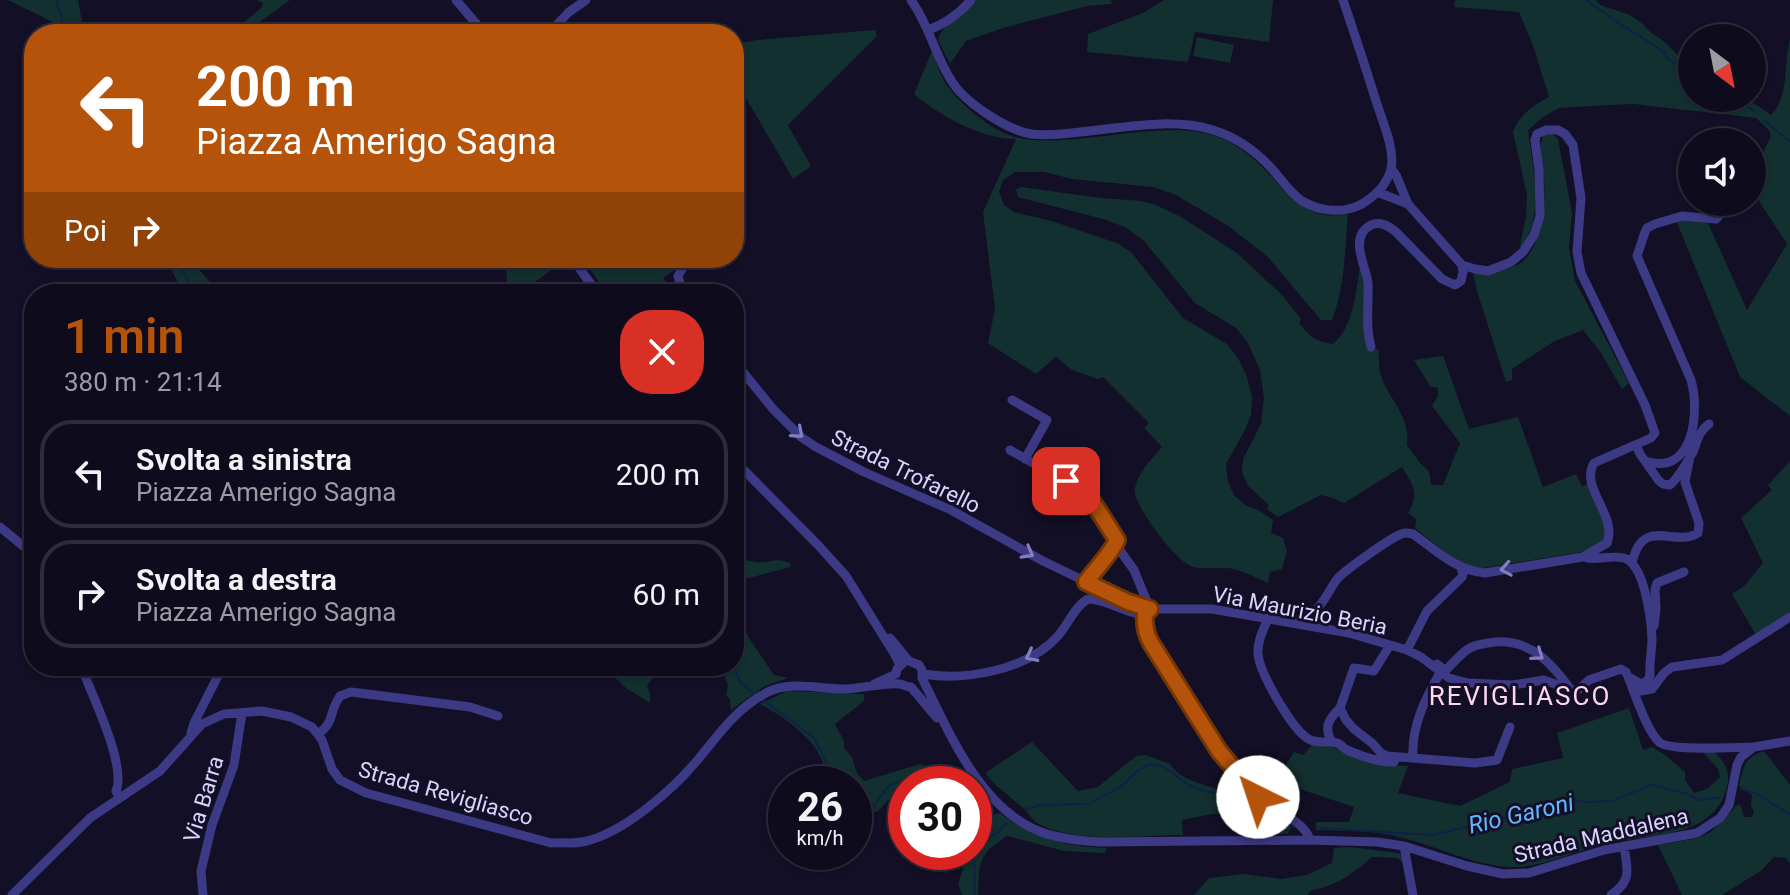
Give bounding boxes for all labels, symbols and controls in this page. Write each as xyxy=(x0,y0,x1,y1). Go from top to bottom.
north arrow xyxy=(1678,24,1766,112)
map controls xyxy=(1678,24,1766,216)
text: 200 m xyxy=(196,54,355,120)
icon: left xyxy=(64,56,168,160)
text: Piazza Amerigo Sagna xyxy=(196,121,557,163)
button: sound xyxy=(1678,128,1766,216)
icon: right xyxy=(123,208,167,252)
text: Poi xyxy=(64,213,107,248)
text: 1 min xyxy=(64,308,184,365)
button: close xyxy=(620,310,704,394)
text: 380 m · 21:14 xyxy=(64,367,222,397)
one-way arrow xyxy=(789,423,804,438)
street label: Strada Trofarello xyxy=(827,425,984,518)
text: Svolta a sinistra xyxy=(136,442,352,477)
pin xyxy=(1032,447,1100,515)
icon: left xyxy=(68,452,112,496)
text: 200 m xyxy=(616,457,700,492)
icon: arrive xyxy=(1044,459,1088,503)
text: Piazza Amerigo Sagna xyxy=(136,477,397,507)
one-way arrow xyxy=(1020,543,1034,559)
one-way arrow xyxy=(1499,560,1513,577)
text: Svolta a destra xyxy=(136,562,337,597)
icon: right xyxy=(68,572,112,616)
text: 60 m xyxy=(633,577,700,612)
street label: Via Maurizio Beria xyxy=(1210,581,1389,640)
text: Piazza Amerigo Sagna xyxy=(136,597,397,627)
one-way arrow xyxy=(1530,645,1544,660)
one-way arrow xyxy=(1025,646,1039,661)
district label: REVIGLIASCO xyxy=(1429,681,1611,711)
street label: Via Barra xyxy=(179,753,228,845)
position arrow xyxy=(1216,755,1300,839)
street label: Strada Revigliasco xyxy=(356,757,536,830)
speed limit sign: 30 xyxy=(888,766,992,870)
text: 26 xyxy=(797,784,843,831)
water label: Rio Garoni xyxy=(1466,788,1577,840)
street label: Strada Maddalena xyxy=(1511,803,1691,868)
text: km/h xyxy=(797,826,843,850)

